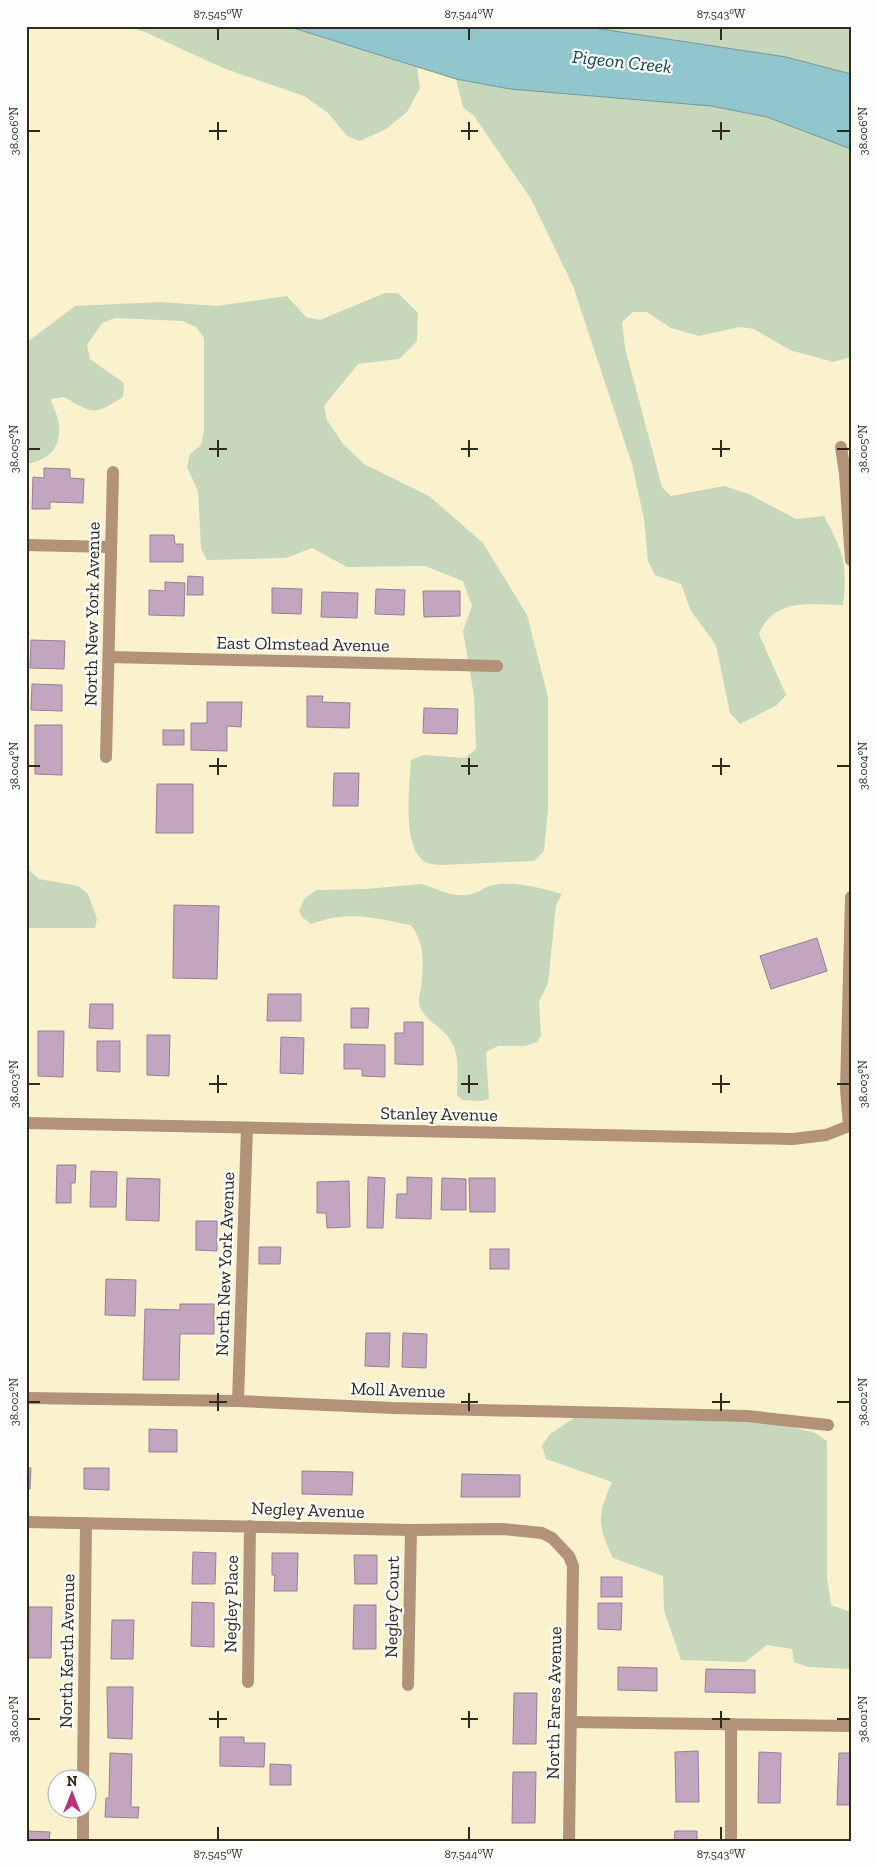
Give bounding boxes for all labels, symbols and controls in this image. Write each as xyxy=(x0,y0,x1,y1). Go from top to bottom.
text: 87.545°W xyxy=(194,7,243,21)
text: 87.544°W xyxy=(445,7,494,21)
text: 87.543°W xyxy=(697,7,746,21)
water label: Pigeon Creek xyxy=(571,45,673,78)
text: 38.006°N xyxy=(7,107,21,155)
text: 38.006°N xyxy=(856,107,870,155)
text: 38.005°N xyxy=(7,425,21,473)
text: 38.005°N xyxy=(856,425,870,473)
street label: North New York Avenue xyxy=(79,521,105,707)
street label: East Olmstead Avenue xyxy=(216,631,390,657)
text: 38.004°N xyxy=(7,742,21,790)
text: 38.004°N xyxy=(856,742,870,790)
text: 38.003°N xyxy=(7,1060,21,1108)
text: 38.003°N xyxy=(856,1060,870,1108)
street label: Stanley Avenue xyxy=(380,1102,498,1126)
street label: North New York Avenue xyxy=(211,1171,239,1357)
street label: Moll Avenue xyxy=(350,1377,446,1403)
text: 38.002°N xyxy=(7,1378,21,1426)
text: 38.002°N xyxy=(856,1378,870,1426)
street label: Negley Avenue xyxy=(251,1497,365,1523)
street label: Negley Place xyxy=(219,1555,243,1653)
street label: Negley Court xyxy=(380,1555,404,1658)
street label: North Kerth Avenue xyxy=(55,1573,79,1729)
street label: North Fares Avenue xyxy=(542,1626,566,1780)
text: 38.001°N xyxy=(7,1696,21,1742)
text: 38.001°N xyxy=(856,1696,870,1742)
north arrow xyxy=(48,1770,98,1820)
text: N xyxy=(67,1773,78,1790)
text: 87.545°W xyxy=(194,1847,243,1861)
text: 87.544°W xyxy=(445,1847,494,1861)
text: 87.543°W xyxy=(697,1847,746,1861)

